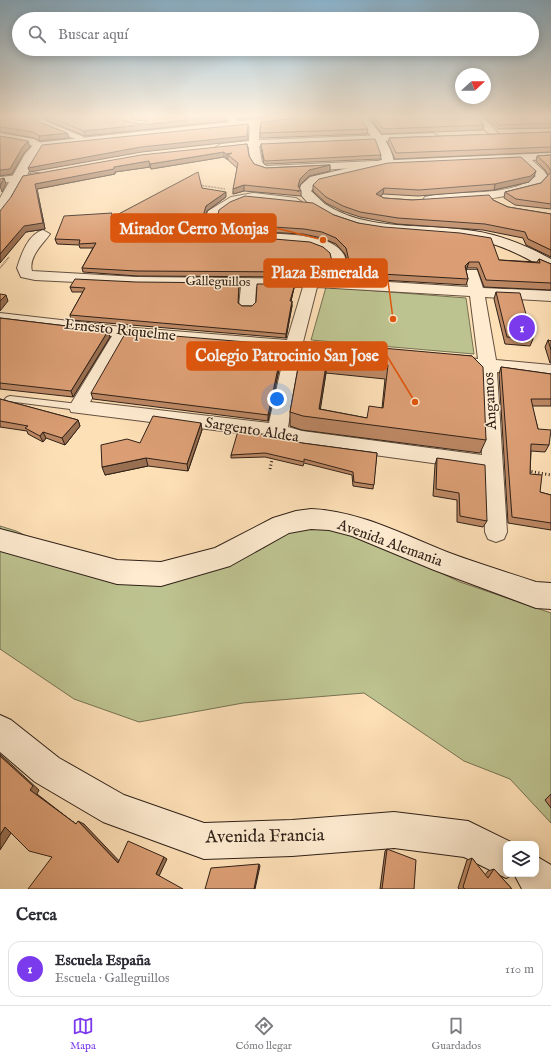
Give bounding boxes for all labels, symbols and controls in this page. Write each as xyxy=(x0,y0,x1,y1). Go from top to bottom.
search box xyxy=(12,12,539,56)
icon: search xyxy=(26,23,48,45)
text: Buscar aquí xyxy=(58,25,128,44)
north arrow xyxy=(455,68,491,104)
callout: Mirador Cerro Monjas xyxy=(111,214,276,242)
text: Mirador Cerro Monjas xyxy=(119,220,269,240)
callout: Plaza Esmeralda xyxy=(264,259,387,287)
text: Plaza Esmeralda xyxy=(271,264,380,284)
street label: Galleguillos xyxy=(185,273,251,291)
pin: 1 xyxy=(509,313,535,343)
street label: Ernesto Riquelme xyxy=(63,315,177,345)
callout: Colegio Patrocinio San Jose xyxy=(187,342,387,370)
text: Colegio Patrocinio San Jose xyxy=(195,347,379,367)
street label: Angamos xyxy=(479,372,501,431)
your location xyxy=(267,389,287,409)
street label: Sargento Aldea xyxy=(204,413,301,447)
street label: Avenida Alemania xyxy=(334,515,446,571)
street label: Avenida Francia xyxy=(204,824,325,850)
map controls xyxy=(503,841,539,877)
button: layers xyxy=(503,841,539,877)
text: Cerca xyxy=(16,905,57,926)
text: Escuela España xyxy=(55,951,150,970)
text: 1 xyxy=(28,961,32,978)
text: 110 m xyxy=(505,961,534,978)
text: Escuela · Galleguillos xyxy=(55,970,169,987)
tab: Mapa xyxy=(70,1015,96,1053)
tab: Cómo llegar xyxy=(235,1015,292,1053)
tab: Guardados xyxy=(432,1015,481,1053)

